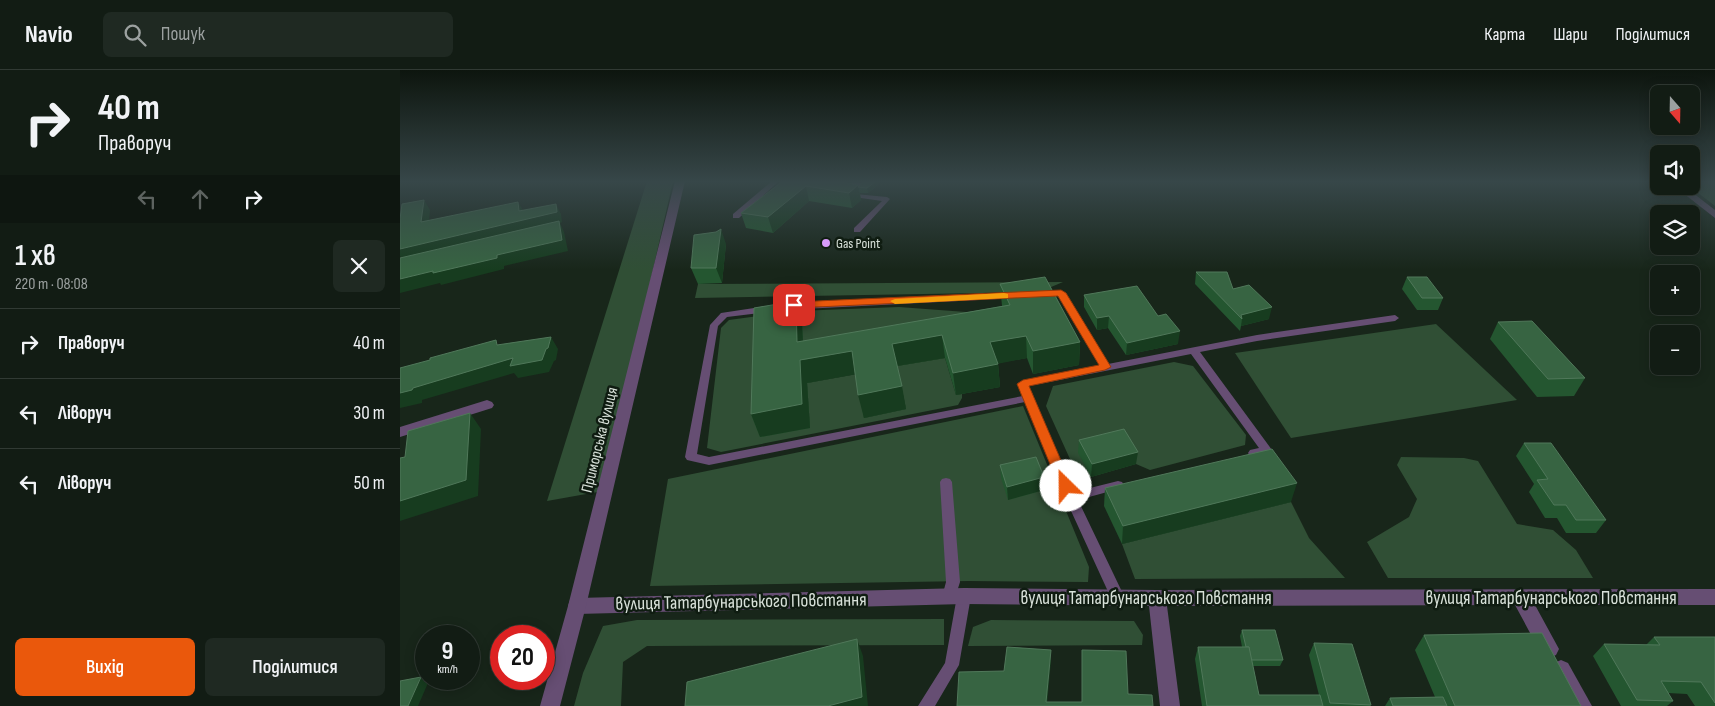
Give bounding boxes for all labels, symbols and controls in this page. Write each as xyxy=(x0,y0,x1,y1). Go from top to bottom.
search box xyxy=(103,12,453,57)
text: Navio xyxy=(25,20,73,49)
icon: search xyxy=(121,21,149,49)
text: Пошук xyxy=(161,23,205,46)
text: Карта xyxy=(1484,24,1525,45)
text: Шари xyxy=(1553,24,1587,45)
text: Поділитися xyxy=(1615,24,1690,45)
north arrow xyxy=(1650,85,1700,135)
map controls xyxy=(1650,85,1700,375)
text: 40 m xyxy=(98,87,160,130)
icon: right xyxy=(15,90,80,155)
text: Праворуч xyxy=(98,130,171,157)
button: sound xyxy=(1650,145,1700,195)
icon: left xyxy=(133,185,161,213)
icon: ahead xyxy=(186,185,214,213)
icon: right xyxy=(239,185,267,213)
button: layers xyxy=(1650,205,1700,255)
place label: Gas Point xyxy=(836,235,880,252)
marker: Gas Point xyxy=(820,237,832,249)
text: 1 хв xyxy=(15,238,56,274)
button: close xyxy=(333,240,385,292)
button: + xyxy=(1650,265,1700,315)
text: 220 m · 08:08 xyxy=(15,275,88,294)
pin xyxy=(773,284,815,326)
icon: arrive xyxy=(780,291,808,319)
button: − xyxy=(1650,325,1700,375)
icon: right xyxy=(15,330,43,358)
text: Праворуч xyxy=(58,332,125,355)
text: 40 m xyxy=(353,332,385,355)
street label: Приморська вулиця xyxy=(578,385,622,495)
icon: left xyxy=(15,400,43,428)
text: Ліворуч xyxy=(58,402,111,425)
text: 30 m xyxy=(353,402,385,425)
position arrow xyxy=(1039,459,1091,511)
icon: left xyxy=(15,470,43,498)
text: Ліворуч xyxy=(58,472,111,495)
text: 50 m xyxy=(354,472,385,495)
street label: вулиця Татарбунарського Повстання xyxy=(1020,587,1272,610)
street label: вулиця Татарбунарського Повстання xyxy=(1425,587,1677,610)
street label: вулиця Татарбунарського Повстання xyxy=(615,588,867,616)
speed limit sign: 20 xyxy=(490,625,555,690)
text: 9 xyxy=(442,636,453,667)
button: Вихід xyxy=(15,638,195,696)
button: Поділитися xyxy=(205,638,385,696)
text: km/h xyxy=(437,662,458,677)

